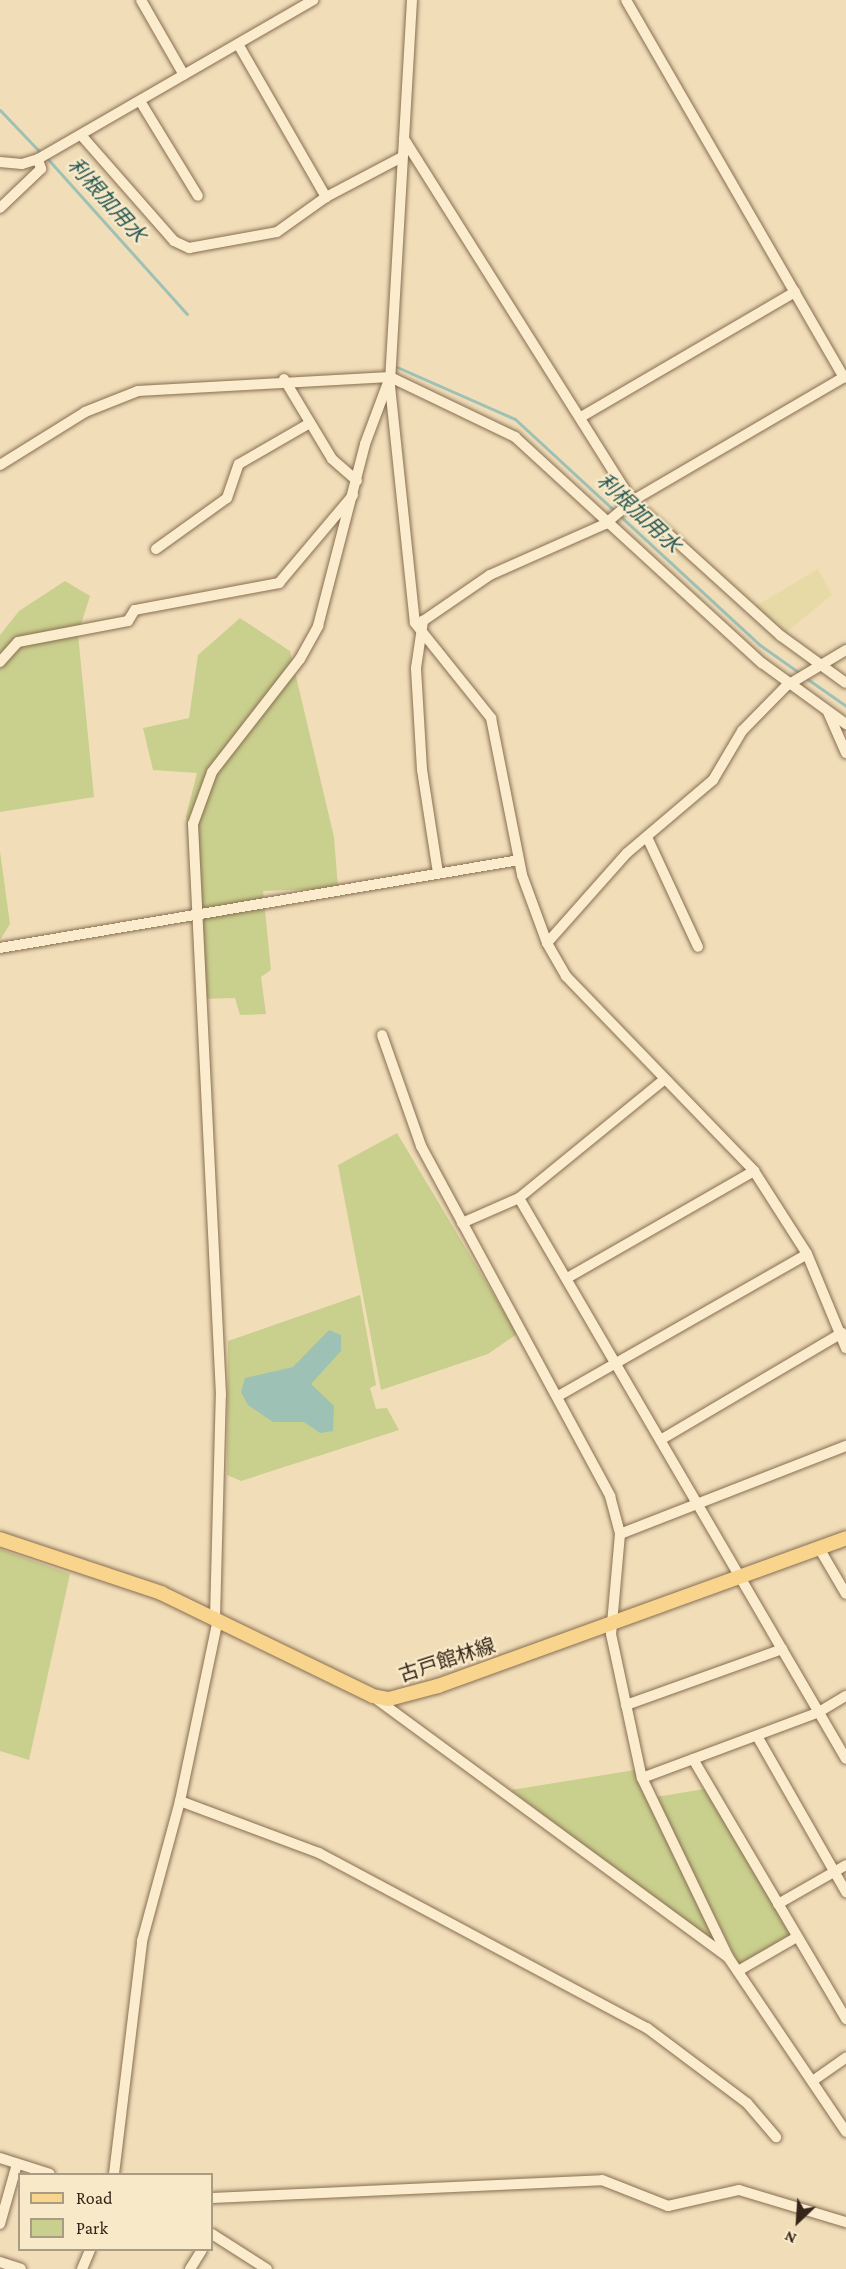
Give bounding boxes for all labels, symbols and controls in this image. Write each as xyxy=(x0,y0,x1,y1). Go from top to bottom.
water label: 利根加用水 xyxy=(63,153,151,247)
water label: 利根加用水 xyxy=(592,468,686,558)
street label: 古戸館林線 xyxy=(396,1633,498,1687)
legend xyxy=(18,2173,213,2251)
text: Road xyxy=(76,2188,113,2208)
north arrow xyxy=(768,2191,828,2251)
text: Park xyxy=(76,2218,108,2238)
text: N xyxy=(782,2228,799,2248)

